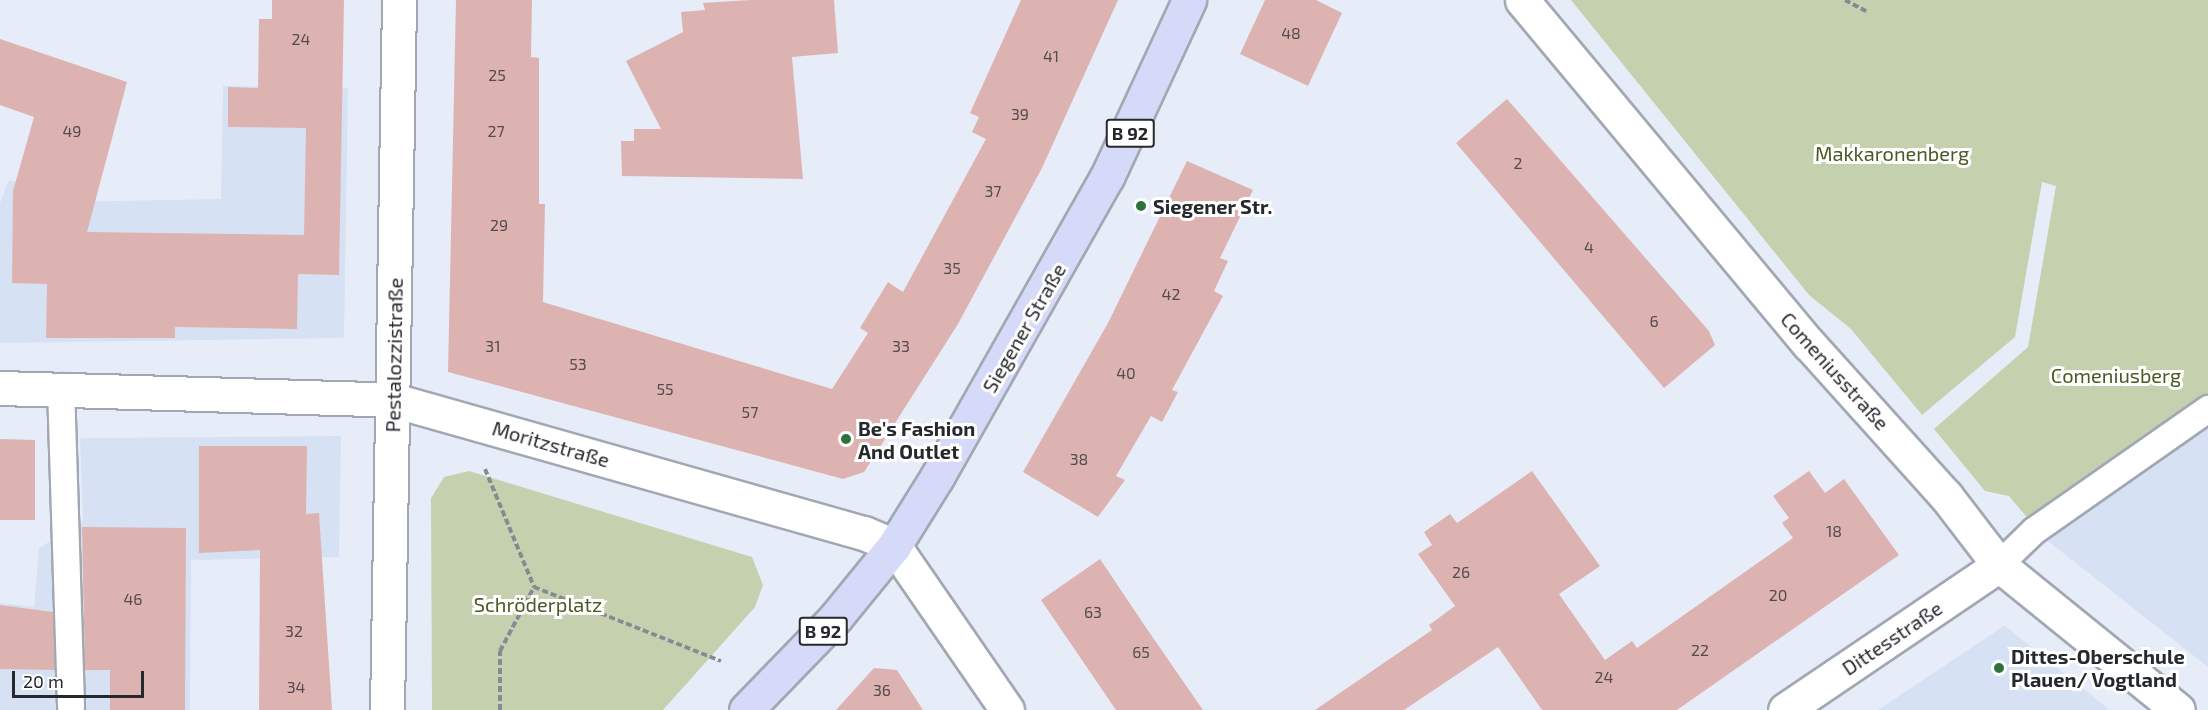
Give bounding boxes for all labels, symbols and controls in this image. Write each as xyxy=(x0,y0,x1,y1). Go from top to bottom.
house number: 48 xyxy=(1281,23,1301,43)
house number: 24 xyxy=(292,29,310,49)
house number: 41 xyxy=(1043,46,1059,66)
house number: 25 xyxy=(488,65,506,85)
house number: 39 xyxy=(1011,104,1029,124)
road number: B 92 xyxy=(1104,118,1156,148)
house number: 49 xyxy=(63,121,81,141)
house number: 27 xyxy=(487,121,505,141)
park label: Makkaronenberg xyxy=(1815,141,1969,165)
house number: 2 xyxy=(1514,153,1522,173)
house number: 37 xyxy=(984,181,1002,201)
place label: Siegener Str. xyxy=(1153,194,1273,218)
marker: Siegener Str. xyxy=(1134,199,1148,213)
house number: 29 xyxy=(490,215,508,235)
house number: 4 xyxy=(1584,237,1594,257)
house number: 35 xyxy=(943,258,961,278)
street label: Siegener Straße xyxy=(977,259,1071,397)
street label: Pestalozzistraße xyxy=(381,277,407,433)
house number: 42 xyxy=(1162,284,1180,304)
street label: Comeniusstraße xyxy=(1776,307,1894,435)
house number: 6 xyxy=(1649,311,1659,331)
house number: 31 xyxy=(485,336,501,356)
house number: 33 xyxy=(892,336,910,356)
house number: 53 xyxy=(569,354,587,374)
house number: 40 xyxy=(1116,363,1136,383)
park label: Comeniusberg xyxy=(2051,363,2181,387)
house number: 55 xyxy=(656,379,674,399)
house number: 57 xyxy=(742,402,758,422)
street label: Moritzstraße xyxy=(490,416,612,472)
place label: Be's Fashion And Outlet xyxy=(858,416,975,463)
marker: Be's Fashion And Outlet xyxy=(839,432,853,446)
house number: 38 xyxy=(1070,449,1088,469)
house number: 18 xyxy=(1826,521,1842,541)
house number: 26 xyxy=(1452,562,1470,582)
house number: 20 xyxy=(1769,585,1787,605)
house number: 46 xyxy=(124,589,142,609)
park label: Schröderplatz xyxy=(474,592,602,616)
street label: Dittesstraße xyxy=(1837,596,1947,680)
house number: 63 xyxy=(1084,602,1102,622)
road number: B 92 xyxy=(798,616,848,646)
house number: 32 xyxy=(285,621,303,641)
house number: 22 xyxy=(1691,640,1709,660)
house number: 65 xyxy=(1132,642,1150,662)
place label: Dittes-Oberschule Plauen/ Vogtland xyxy=(2011,644,2185,691)
scale bar xyxy=(15,659,147,697)
marker: Dittes-Oberschule Plauen/ Vogtland xyxy=(1992,661,2006,675)
house number: 24 xyxy=(1595,667,1613,687)
text: 20 m xyxy=(23,670,64,692)
house number: 34 xyxy=(287,677,305,697)
house number: 36 xyxy=(873,680,891,700)

